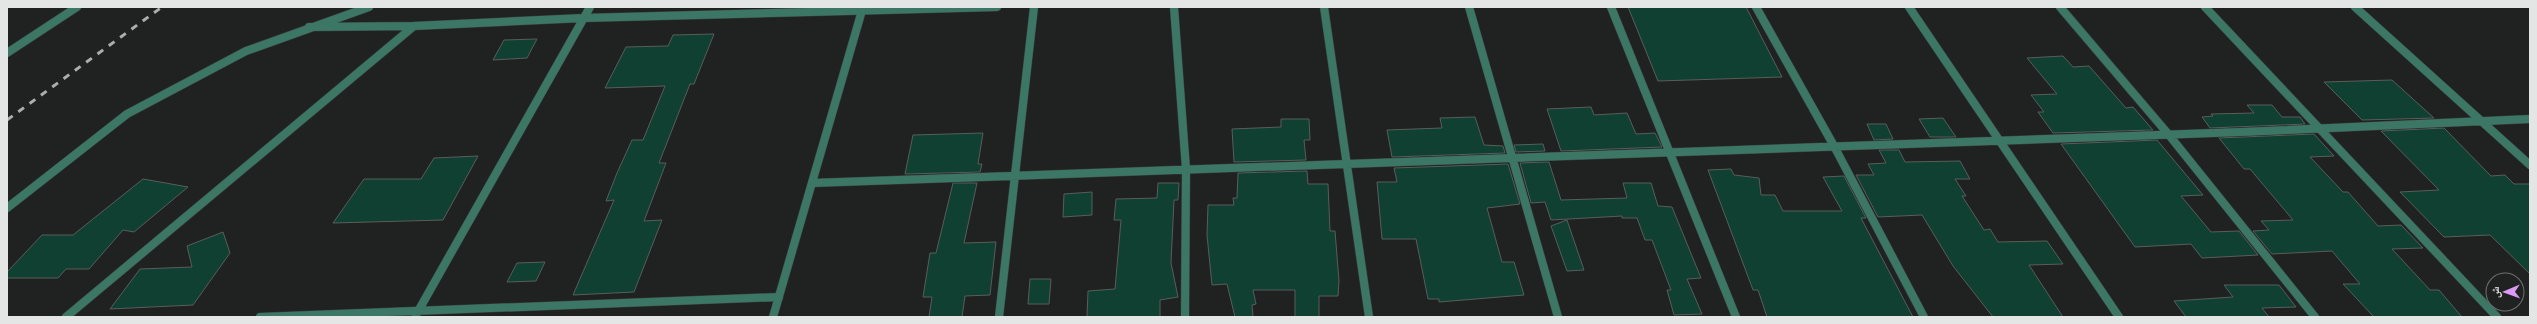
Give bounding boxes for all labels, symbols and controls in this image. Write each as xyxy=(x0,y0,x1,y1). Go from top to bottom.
north arrow xyxy=(2485,272,2525,312)
text: ش xyxy=(2489,286,2503,298)

